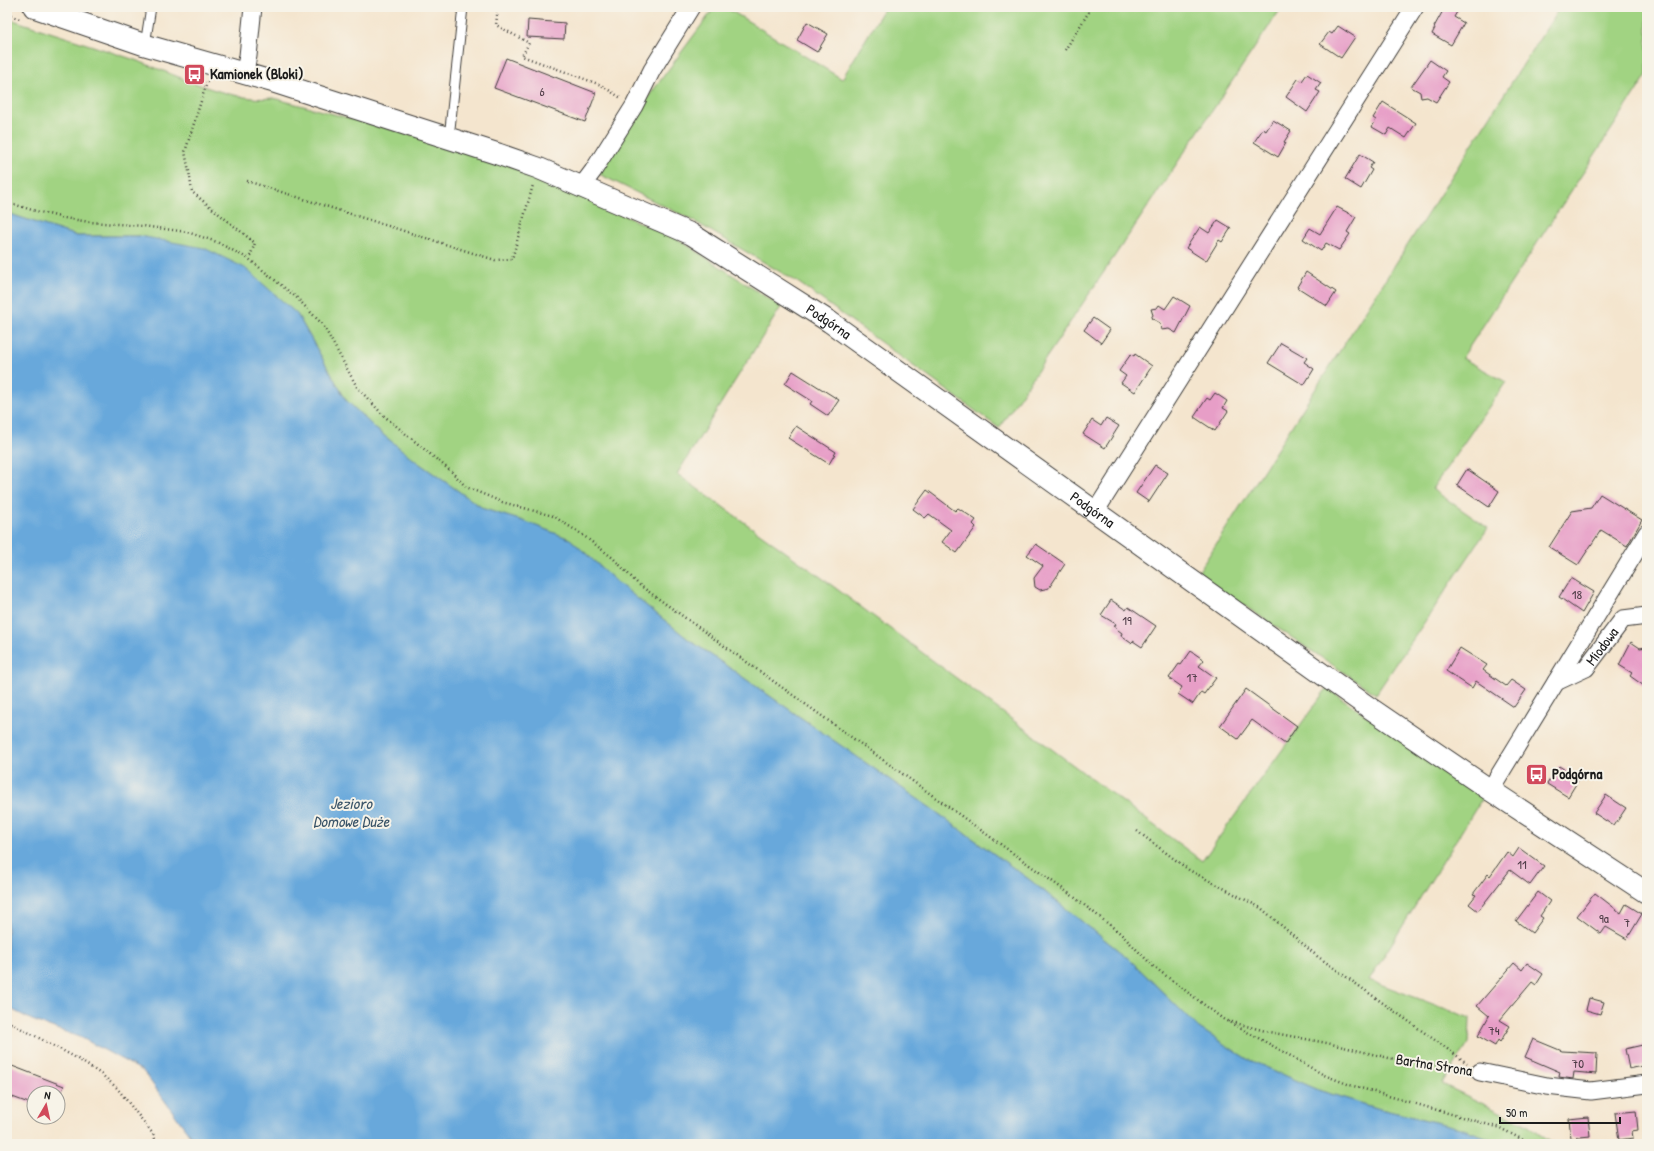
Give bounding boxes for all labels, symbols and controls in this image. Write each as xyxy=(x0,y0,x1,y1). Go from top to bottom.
bus stop icon: Kamionek (Bloki) xyxy=(182,61,208,87)
place label: Kamionek (Bloki) xyxy=(210,63,303,84)
house number: 6 xyxy=(539,82,545,100)
street label: Podgórna xyxy=(802,299,856,344)
street label: Podgórna xyxy=(1066,486,1119,533)
house number: 18 xyxy=(1572,585,1583,603)
house number: 19 xyxy=(1122,611,1132,629)
street label: Miodowa xyxy=(1580,623,1623,670)
house number: 17 xyxy=(1186,668,1198,686)
bus stop icon: Podgórna xyxy=(1524,761,1550,787)
place label: Podgórna xyxy=(1552,763,1602,785)
water label: Jezioro Domowe Duże xyxy=(313,792,390,832)
house number: 11 xyxy=(1517,855,1527,873)
house number: 9a xyxy=(1599,909,1609,927)
house number: 7 xyxy=(1624,913,1630,931)
house number: 74 xyxy=(1488,1021,1500,1039)
street label: Bartna Strona xyxy=(1394,1048,1474,1081)
house number: 70 xyxy=(1572,1054,1584,1072)
north arrow xyxy=(26,1085,66,1125)
text: N xyxy=(44,1088,52,1103)
scale bar xyxy=(1500,1099,1620,1125)
text: 50 m xyxy=(1506,1104,1527,1121)

